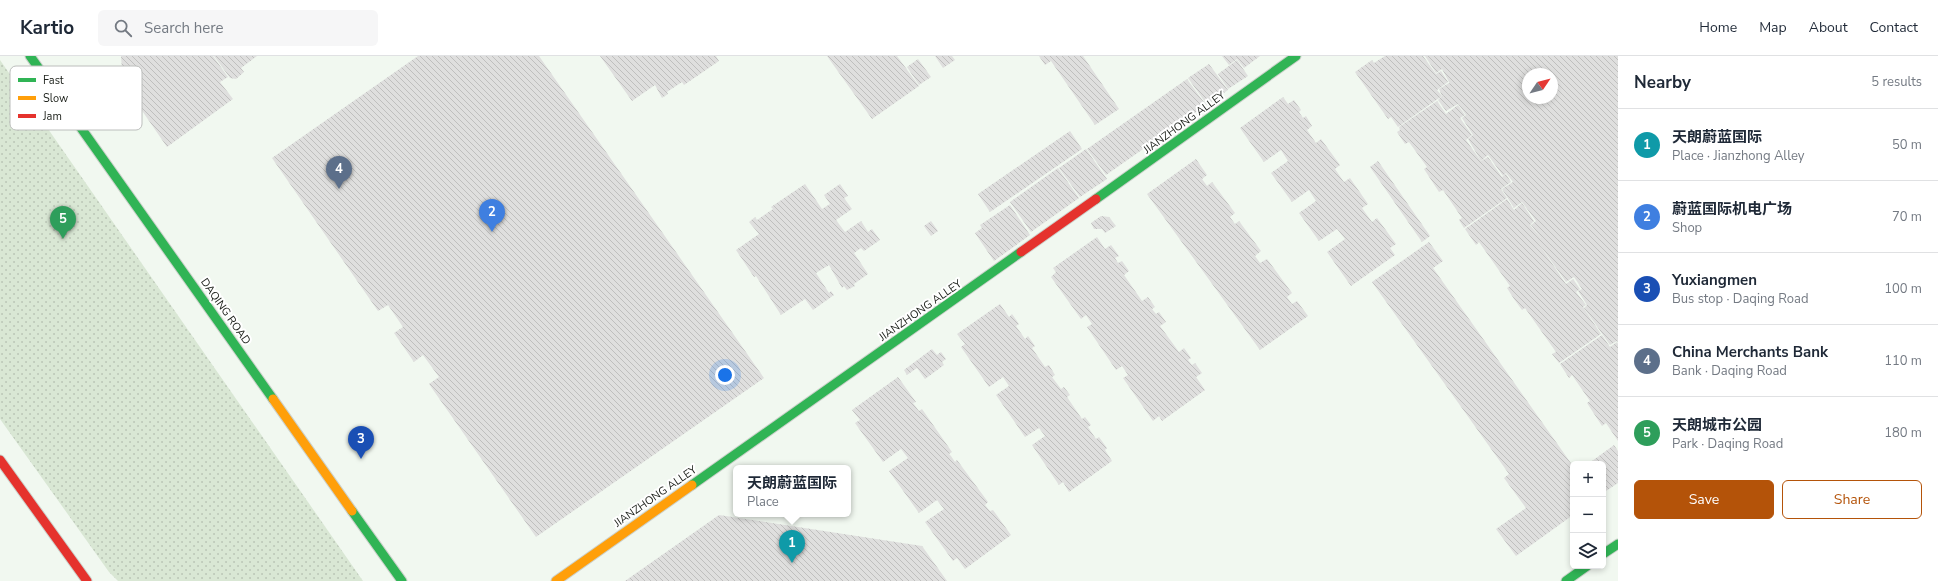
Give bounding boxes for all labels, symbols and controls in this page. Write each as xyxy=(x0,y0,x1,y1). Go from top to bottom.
search box xyxy=(98,10,378,46)
text: Kartio xyxy=(20,15,74,41)
icon: search xyxy=(112,17,134,39)
text: Search here xyxy=(144,18,224,38)
text: Home xyxy=(1699,18,1737,37)
text: Map xyxy=(1759,18,1787,37)
text: About xyxy=(1809,18,1848,37)
text: Contact xyxy=(1870,18,1918,37)
legend xyxy=(10,66,142,130)
north arrow xyxy=(1522,68,1558,104)
text: Nearby xyxy=(1634,71,1691,94)
text: Fast xyxy=(43,73,64,88)
text: 5 results xyxy=(1871,73,1922,91)
street label: JIANZHONG ALLEY xyxy=(1140,87,1229,158)
text: Slow xyxy=(43,91,68,106)
text: Jam xyxy=(42,109,62,124)
text: 天朗蔚蓝国际 xyxy=(1672,127,1762,147)
text: 1 xyxy=(1643,136,1651,154)
text: 50 m xyxy=(1892,136,1922,154)
text: Place · Jianzhong Alley xyxy=(1672,147,1805,165)
pin: 4 xyxy=(326,156,352,189)
pin: 2 xyxy=(479,199,505,232)
text: 蔚蓝国际机电广场 xyxy=(1672,199,1792,219)
pin: 5 xyxy=(50,206,76,239)
text: 2 xyxy=(1643,208,1651,226)
text: 70 m xyxy=(1892,208,1922,226)
text: Shop xyxy=(1672,219,1702,237)
text: Yuxiangmen xyxy=(1672,270,1757,290)
street label: DAQING ROAD xyxy=(197,275,254,347)
street label: JIANZHONG ALLEY xyxy=(875,276,965,345)
text: 3 xyxy=(1643,280,1651,298)
text: 100 m xyxy=(1884,280,1922,298)
text: Bus stop · Daqing Road xyxy=(1672,290,1809,308)
text: China Merchants Bank xyxy=(1672,342,1828,362)
text: 4 xyxy=(1643,352,1651,370)
text: 110 m xyxy=(1884,352,1922,370)
text: Bank · Daqing Road xyxy=(1672,362,1787,380)
your location xyxy=(715,365,735,385)
text: 天朗城市公园 xyxy=(1672,415,1762,435)
text: 5 xyxy=(1643,424,1651,442)
text: 180 m xyxy=(1884,424,1922,442)
pin: 3 xyxy=(348,426,374,459)
text: Park · Daqing Road xyxy=(1672,435,1783,453)
map controls xyxy=(1570,461,1606,569)
button: + xyxy=(1570,461,1606,497)
street label: JIANZHONG ALLEY xyxy=(610,462,700,531)
popup xyxy=(733,465,851,517)
text: 天朗蔚蓝国际 xyxy=(747,473,837,493)
button: Save xyxy=(1634,480,1774,519)
button: Share xyxy=(1782,480,1922,519)
text: Place xyxy=(747,493,779,511)
button: − xyxy=(1570,497,1606,533)
pin: 1 xyxy=(779,530,805,563)
button: layers xyxy=(1570,533,1606,569)

